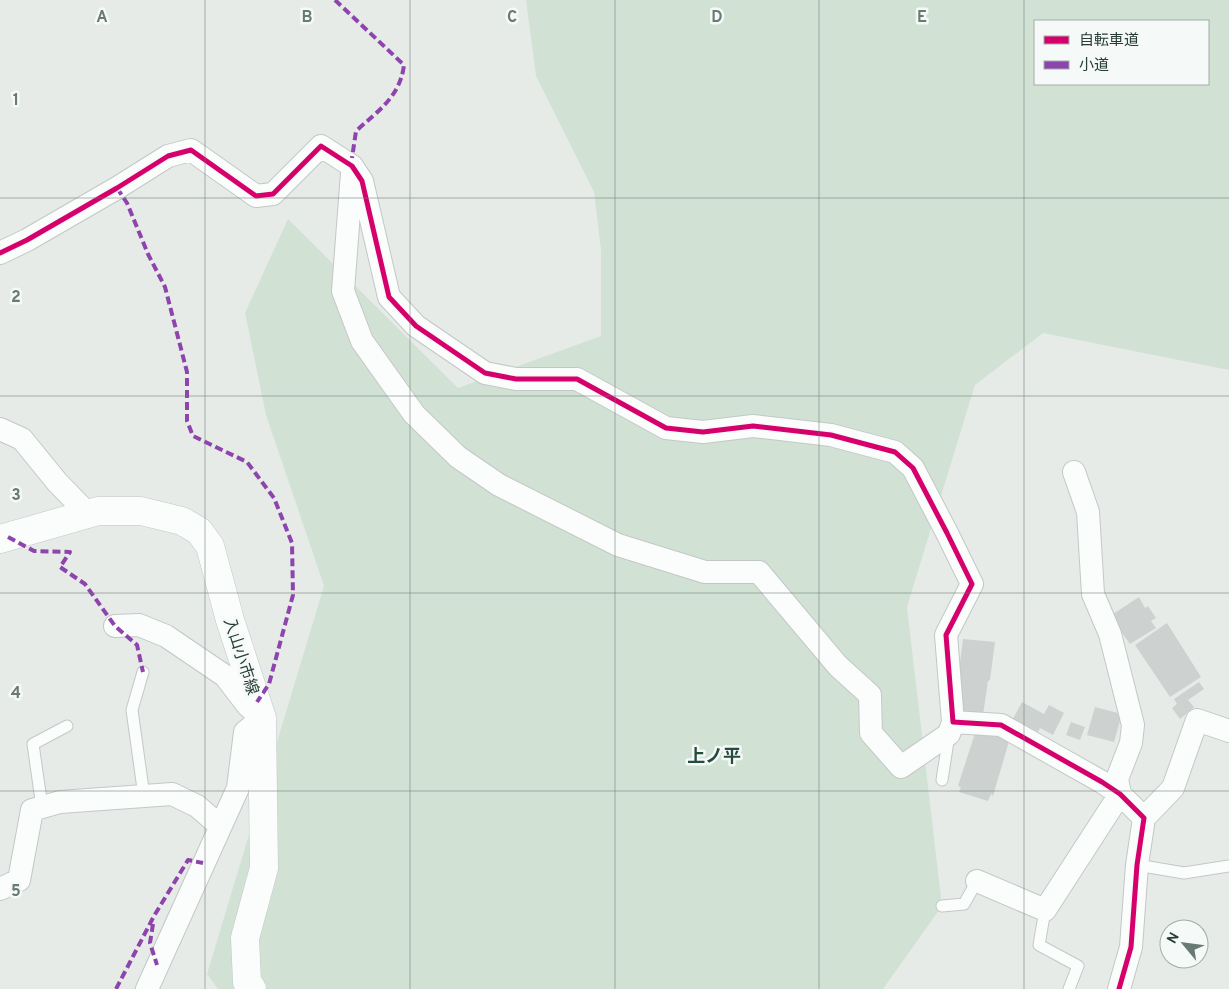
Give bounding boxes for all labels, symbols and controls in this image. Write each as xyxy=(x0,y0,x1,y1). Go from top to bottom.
text: A xyxy=(96,8,108,28)
text: B xyxy=(301,8,313,28)
text: C xyxy=(507,8,517,28)
text: D xyxy=(711,8,723,28)
text: E xyxy=(917,8,927,28)
legend xyxy=(1034,20,1209,85)
text: 自転車道 xyxy=(1079,32,1139,51)
text: 小道 xyxy=(1079,57,1109,76)
text: 1 xyxy=(13,91,19,111)
text: 2 xyxy=(11,288,21,308)
text: 3 xyxy=(11,486,21,506)
street label: 入山小市線 xyxy=(218,615,262,698)
text: 4 xyxy=(11,684,21,704)
district label: 上ノ平 xyxy=(687,746,741,769)
text: 5 xyxy=(11,882,21,902)
north arrow xyxy=(1159,919,1209,969)
text: N xyxy=(1164,930,1184,947)

